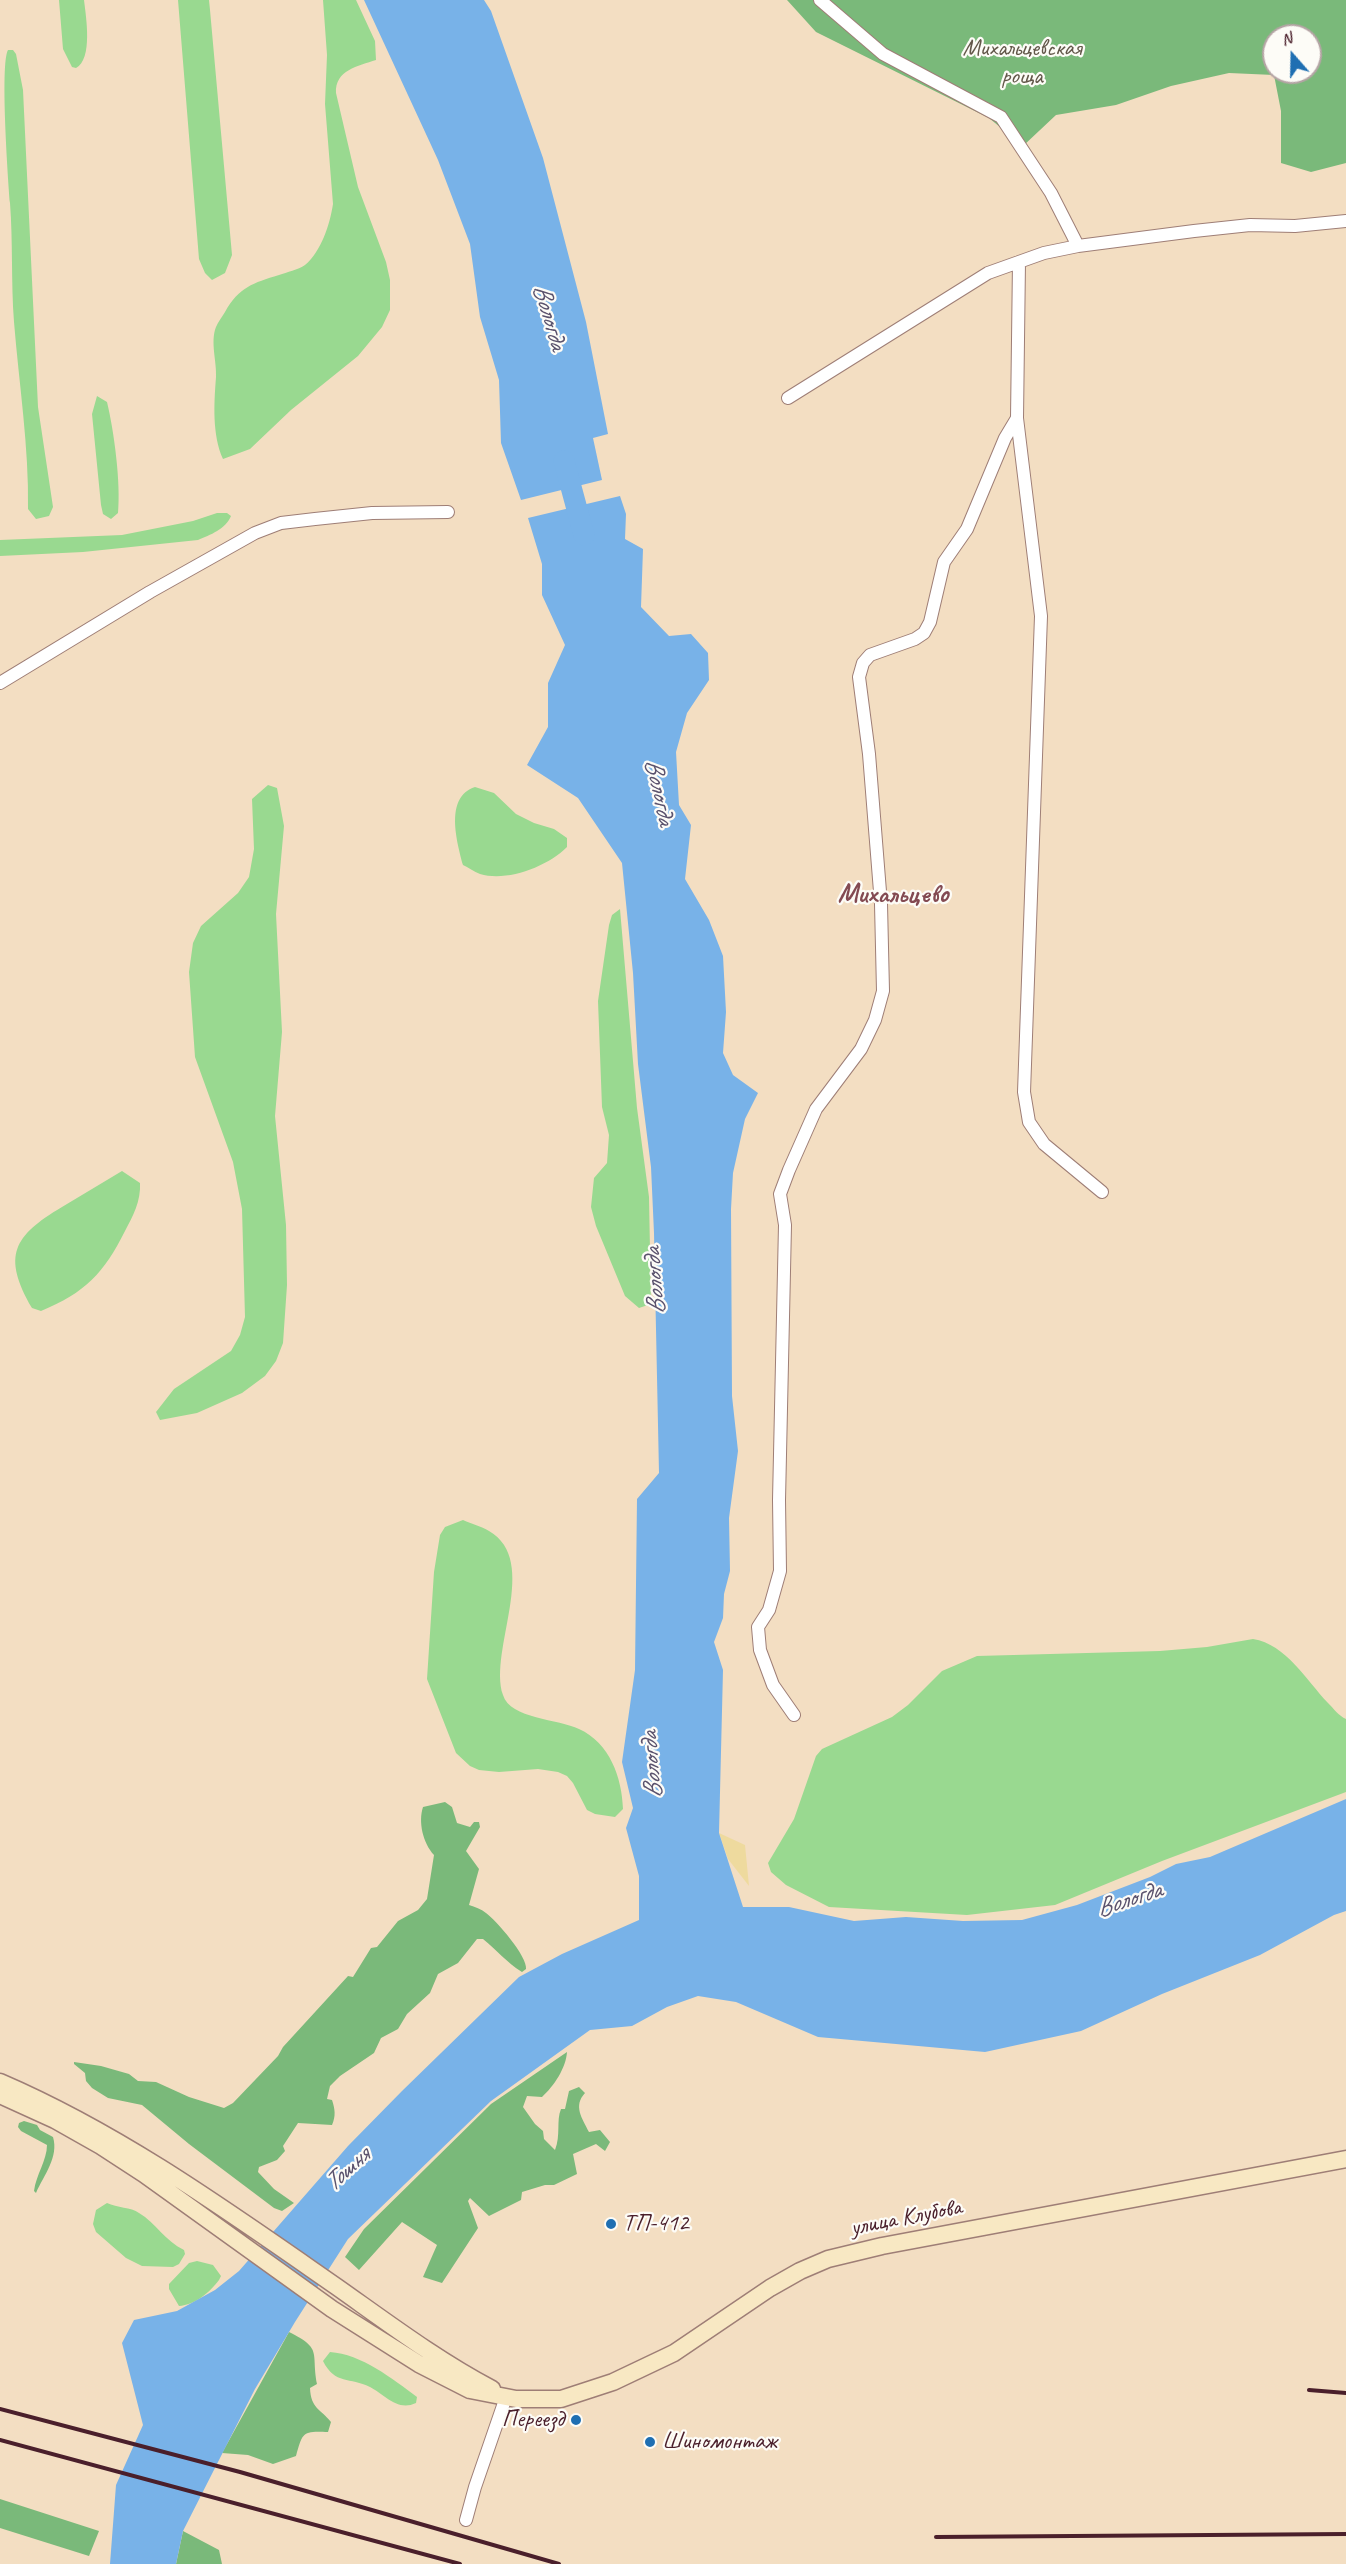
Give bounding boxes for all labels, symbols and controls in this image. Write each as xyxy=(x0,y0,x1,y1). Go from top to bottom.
north arrow xyxy=(1262,24,1322,84)
text: N xyxy=(1278,28,1295,50)
park label: Михальцевская роща xyxy=(963,35,1081,91)
water label: Вологда xyxy=(525,280,573,354)
water label: Вологда xyxy=(637,756,681,828)
district label: Михальцево xyxy=(838,879,948,911)
water label: Вологда xyxy=(637,1246,673,1316)
water label: Вологда xyxy=(634,1730,670,1800)
water label: Вологда xyxy=(1092,1875,1166,1925)
water label: Тошня xyxy=(317,2141,377,2199)
street label: улица Клубова xyxy=(848,2193,964,2243)
place label: ТП-412 xyxy=(623,2210,689,2238)
marker: ТП-412 xyxy=(604,2217,618,2231)
place label: Переезд xyxy=(502,2406,564,2434)
marker: Переезд xyxy=(569,2413,583,2427)
place label: Шиномонтаж xyxy=(662,2428,777,2456)
marker: Шиномонтаж xyxy=(643,2435,657,2449)

